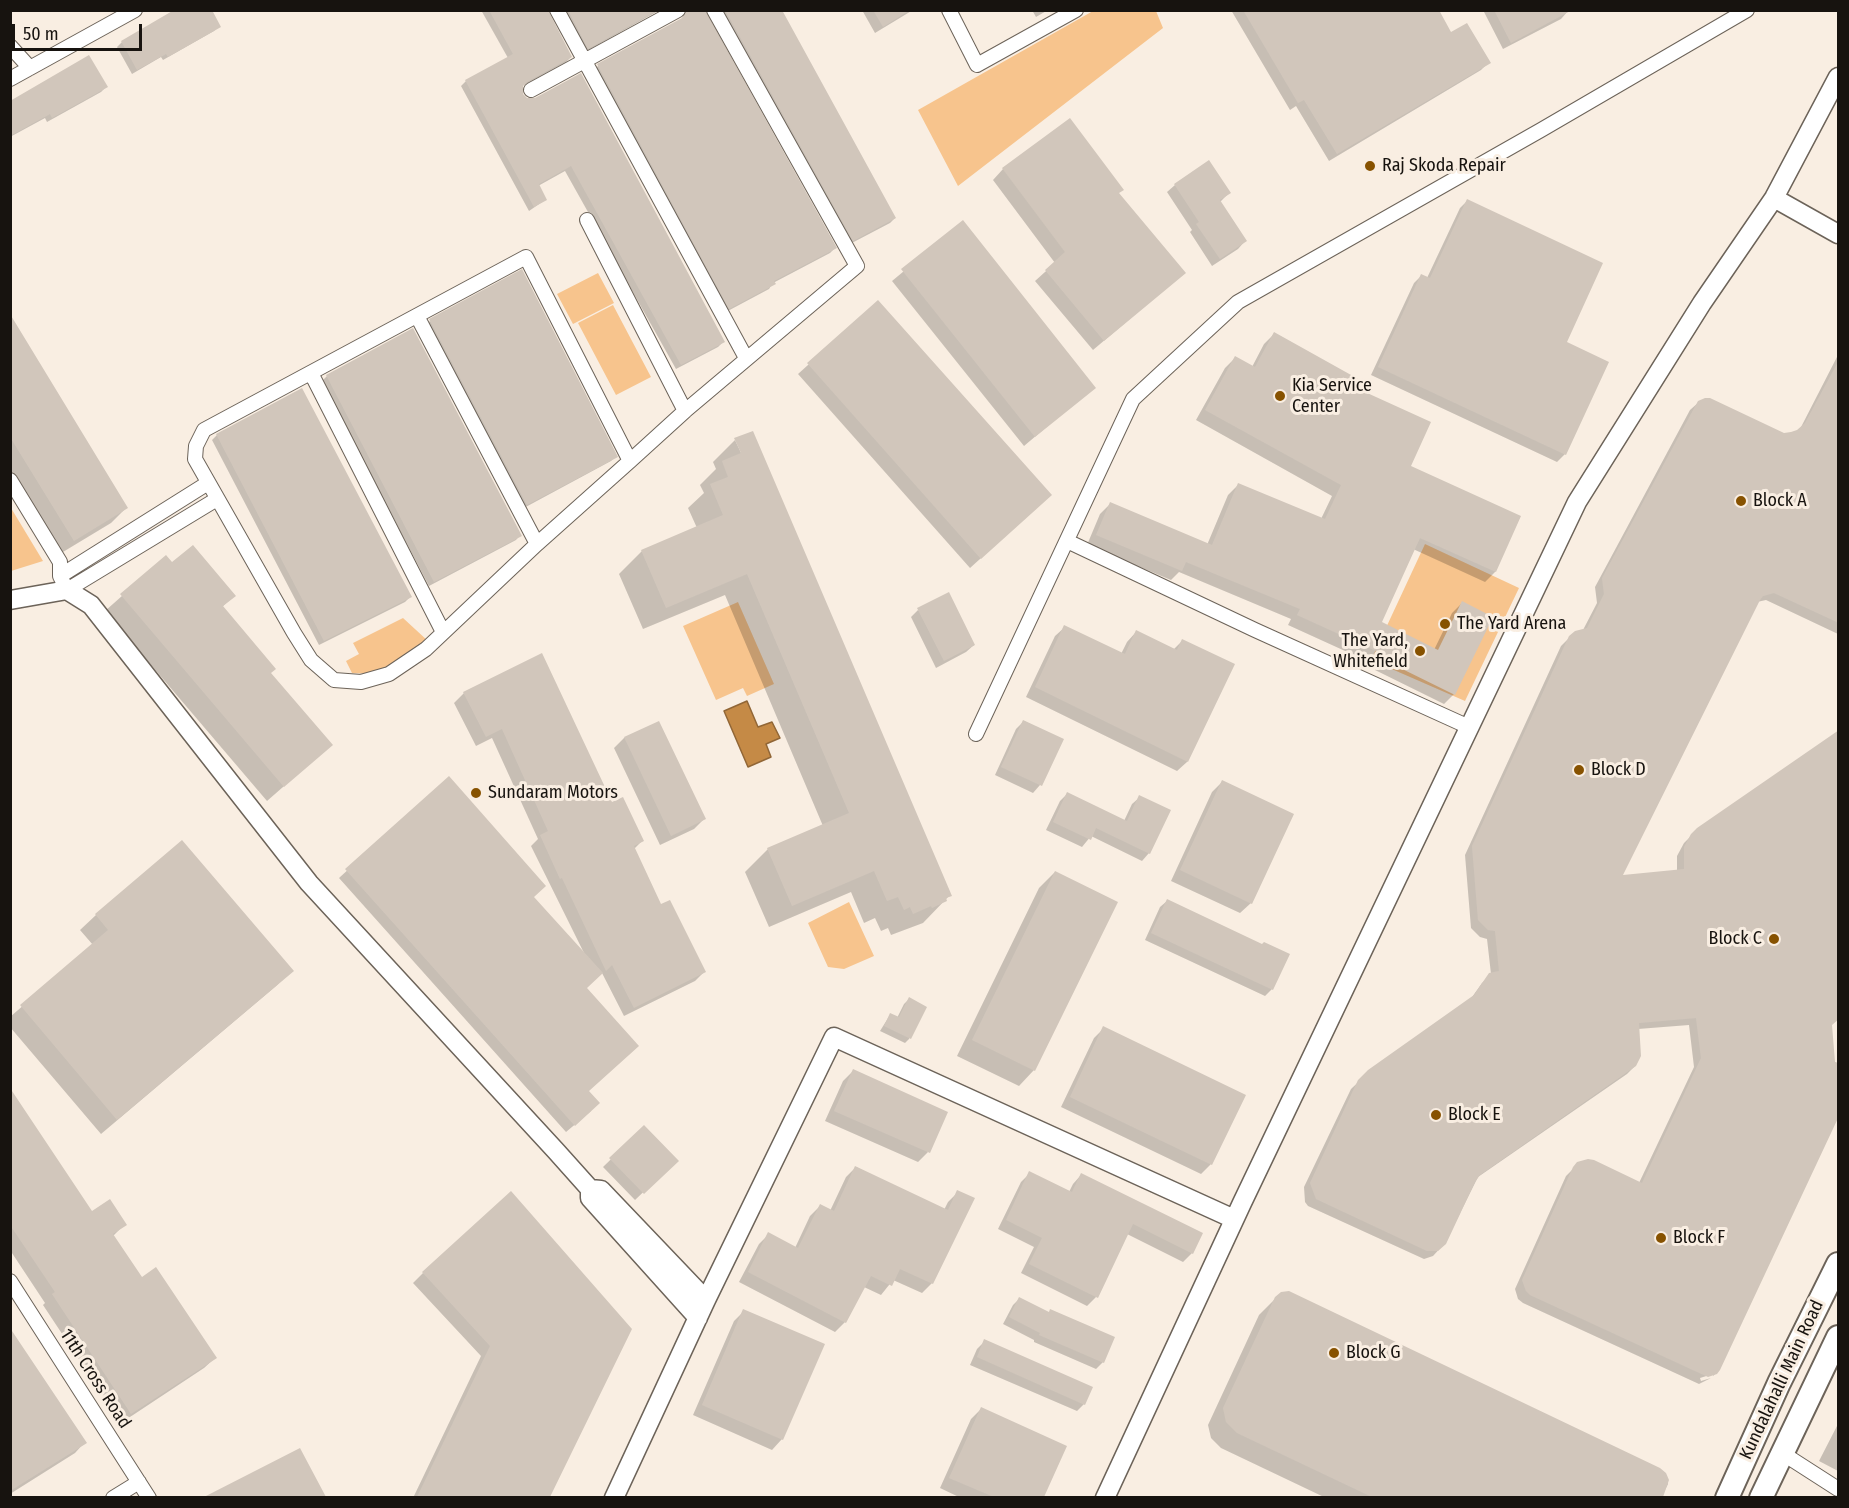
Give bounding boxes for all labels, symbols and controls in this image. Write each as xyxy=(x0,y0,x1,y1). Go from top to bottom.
scale bar xyxy=(15,12,146,50)
text: 50 m xyxy=(23,23,59,45)
place label: Raj Skoda Repair xyxy=(1382,155,1506,177)
marker: Raj Skoda Repair xyxy=(1363,159,1377,173)
place label: Kia Service Center xyxy=(1292,375,1372,418)
marker: Kia Service Center xyxy=(1273,389,1287,403)
place label: Block A xyxy=(1753,490,1807,512)
marker: Block A xyxy=(1734,494,1748,508)
place label: The Yard Arena xyxy=(1457,613,1566,635)
marker: The Yard Arena xyxy=(1438,617,1452,631)
place label: The Yard, Whitefield xyxy=(1333,630,1408,672)
marker: The Yard, Whitefield xyxy=(1413,644,1427,658)
place label: Block D xyxy=(1591,759,1646,781)
marker: Block D xyxy=(1572,763,1586,777)
place label: Sundaram Motors xyxy=(488,782,618,804)
marker: Sundaram Motors xyxy=(469,786,483,800)
place label: Block C xyxy=(1709,928,1762,950)
marker: Block C xyxy=(1767,932,1781,946)
place label: Block E xyxy=(1448,1104,1501,1126)
marker: Block E xyxy=(1429,1108,1443,1122)
place label: Block F xyxy=(1673,1227,1725,1249)
marker: Block F xyxy=(1654,1231,1668,1245)
street label: Kundalahalli Main Road xyxy=(1736,1297,1828,1463)
street label: 11th Cross Road xyxy=(55,1325,135,1433)
place label: Block G xyxy=(1346,1342,1401,1364)
marker: Block G xyxy=(1327,1346,1341,1360)

